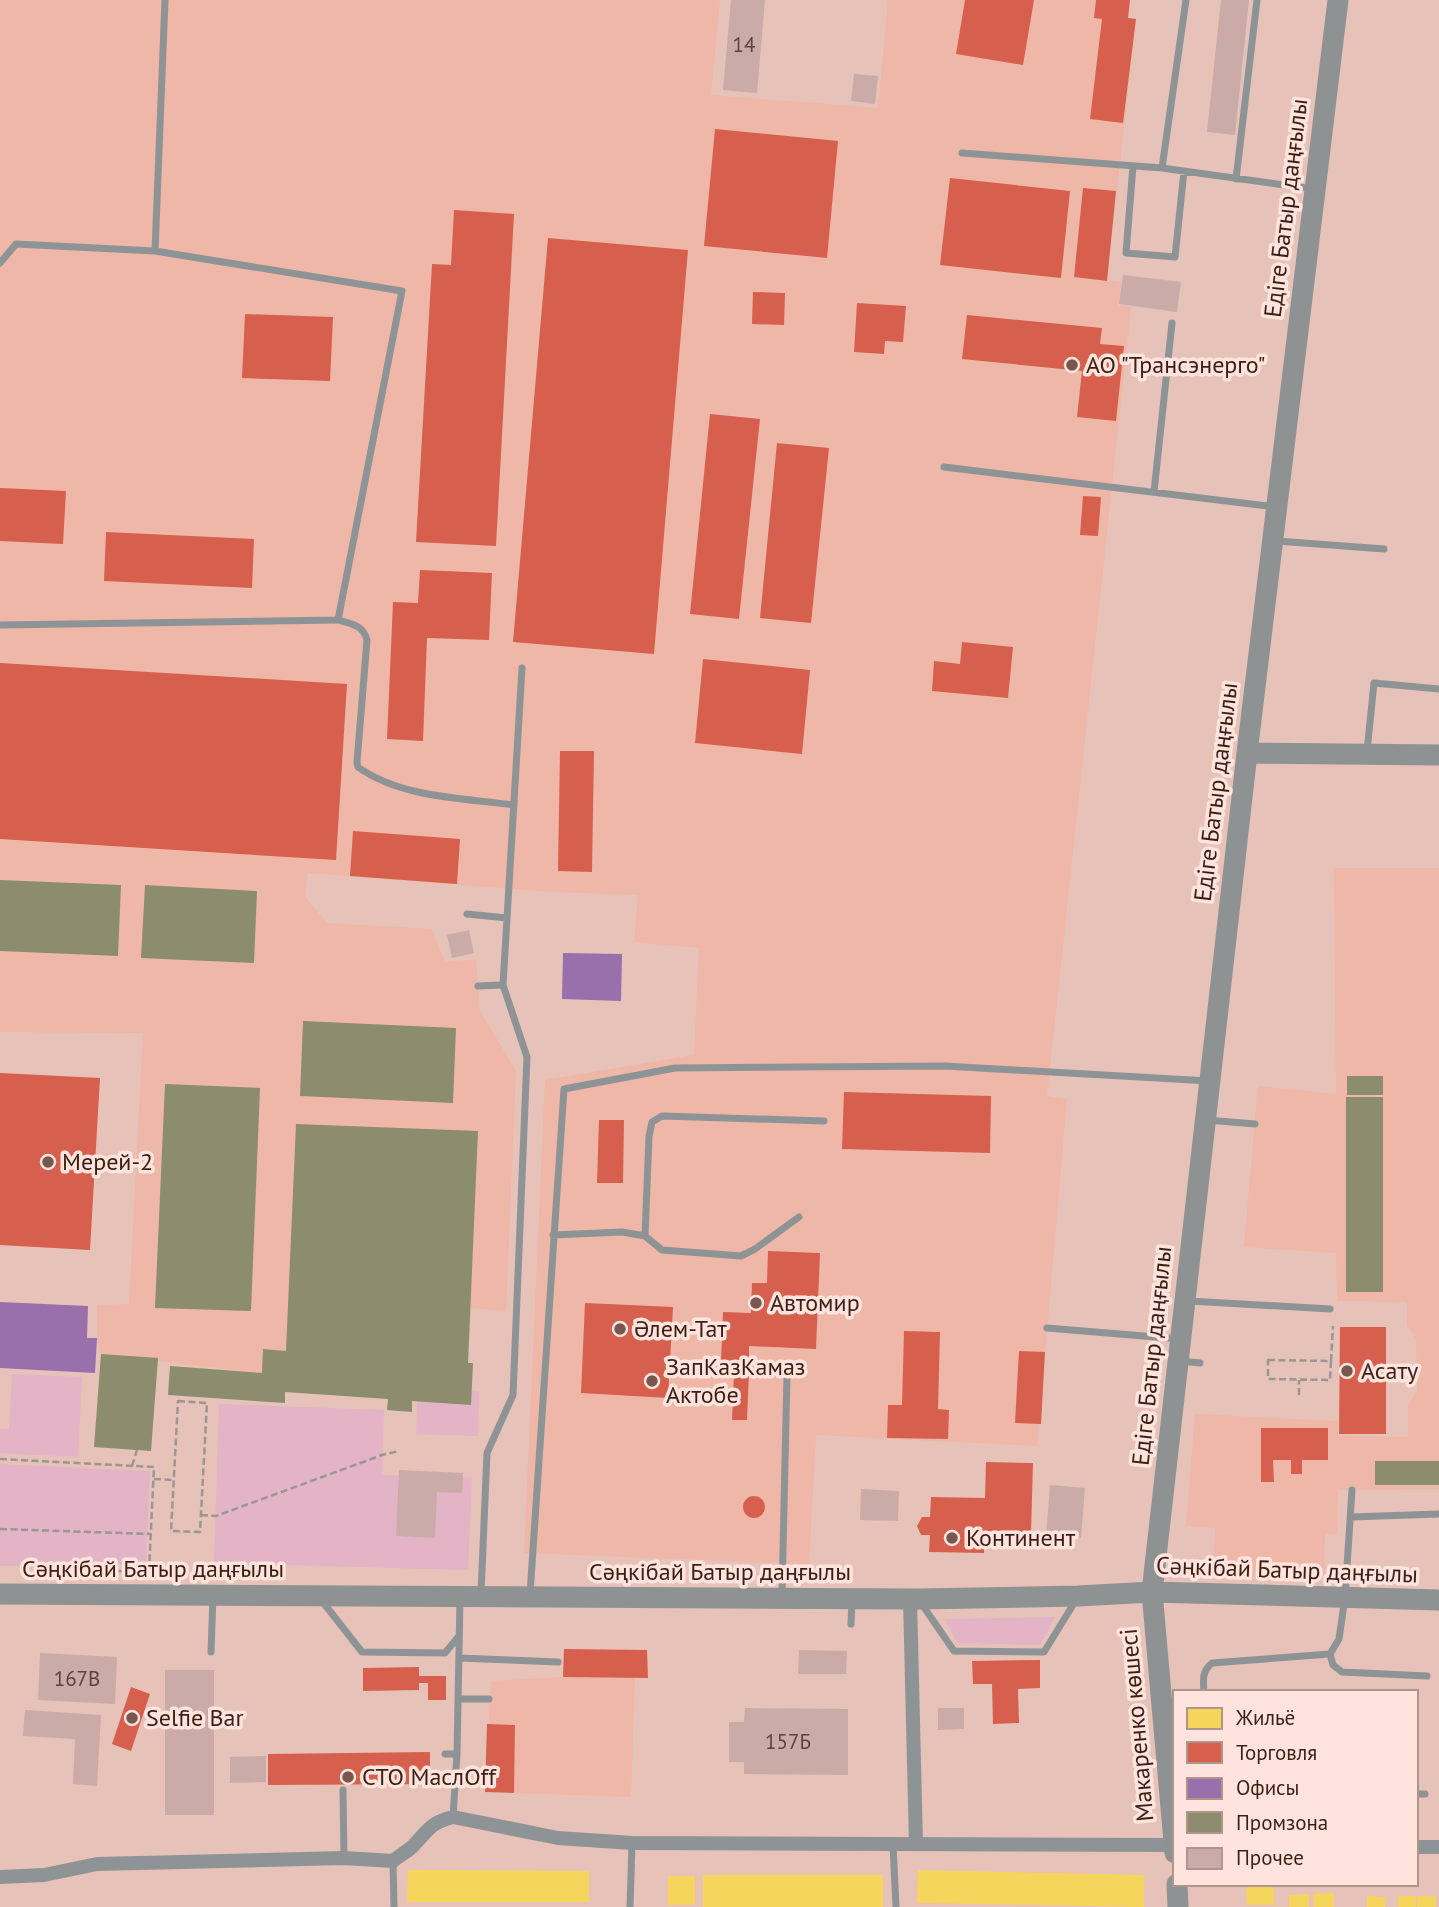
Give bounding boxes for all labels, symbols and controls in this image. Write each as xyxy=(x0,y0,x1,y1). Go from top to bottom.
house number: 14 xyxy=(733,31,755,58)
street label: Едіге Батыр даңғылы xyxy=(1257,97,1314,319)
place label: АО "Трансэнерго" xyxy=(1086,349,1265,380)
marker: АО "Трансэнерго" xyxy=(1064,357,1080,373)
street label: Едіге Батыр даңғылы xyxy=(1187,681,1244,903)
place label: Мерей-2 xyxy=(62,1146,153,1177)
marker: Мерей-2 xyxy=(40,1154,56,1170)
street label: Едіге Батыр даңғылы xyxy=(1125,1245,1178,1467)
place label: Автомир xyxy=(770,1287,860,1318)
marker: Автомир xyxy=(748,1295,764,1311)
place label: Әлем-Тат xyxy=(634,1313,727,1344)
marker: Әлем-Тат xyxy=(612,1321,628,1337)
place label: ЗапКазКамаз Актобе xyxy=(666,1351,805,1410)
place label: Асату xyxy=(1361,1355,1418,1386)
marker: Асату xyxy=(1339,1363,1355,1379)
marker: ЗапКазКамаз Актобе xyxy=(644,1373,660,1389)
place label: Континент xyxy=(966,1522,1076,1553)
marker: Континент xyxy=(944,1530,960,1546)
street label: Сәңкібай Батыр даңғылы xyxy=(1156,1549,1418,1590)
street label: Сәңкібай Батыр даңғылы xyxy=(22,1553,284,1584)
street label: Сәңкібай Батыр даңғылы xyxy=(589,1556,851,1587)
street label: Макаренко көшесі xyxy=(1113,1627,1160,1823)
house number: 167В xyxy=(54,1665,100,1692)
legend xyxy=(1173,1690,1418,1886)
place label: Selfie Bar xyxy=(146,1702,244,1733)
text: Жильё xyxy=(1235,1704,1295,1731)
marker: Selfie Bar xyxy=(124,1710,140,1726)
house number: 157Б xyxy=(765,1728,811,1755)
text: Торговля xyxy=(1236,1739,1317,1766)
place label: СТО МаслOff xyxy=(362,1761,497,1792)
marker: СТО МаслOff xyxy=(340,1769,356,1785)
text: Офисы xyxy=(1236,1774,1299,1801)
text: Промзона xyxy=(1236,1809,1328,1836)
text: Прочее xyxy=(1236,1844,1304,1871)

